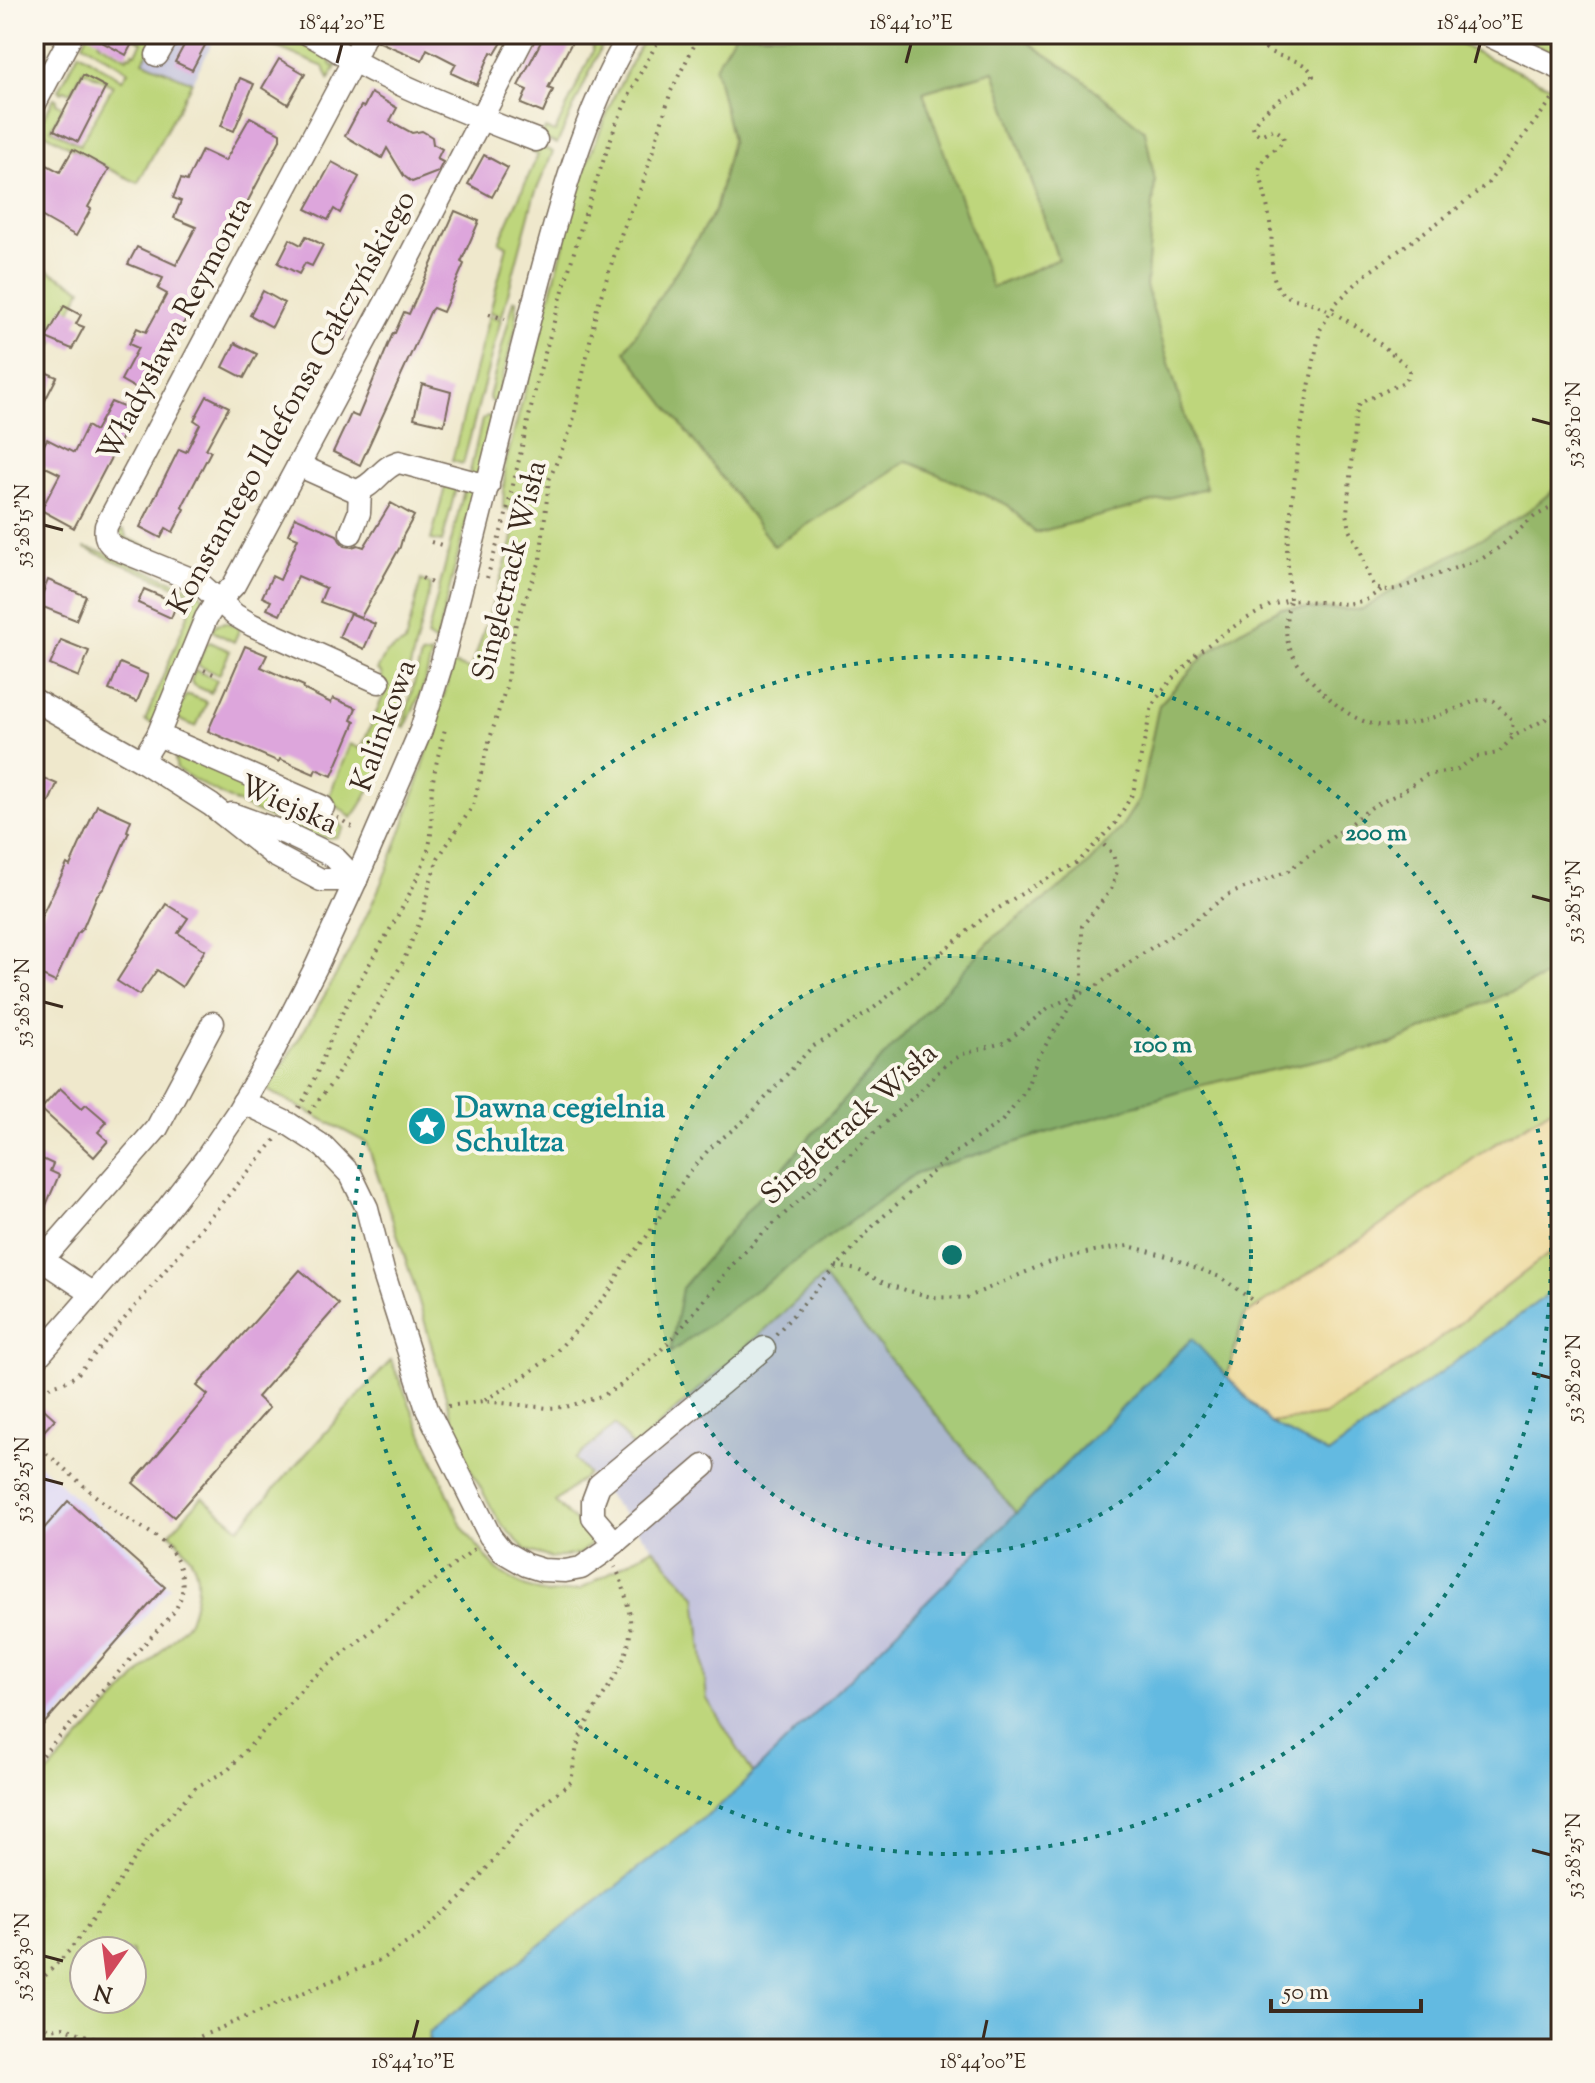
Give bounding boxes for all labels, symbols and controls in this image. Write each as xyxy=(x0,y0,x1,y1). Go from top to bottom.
text: 18°44'20"E xyxy=(299,10,385,39)
text: 18°44'10"E xyxy=(869,10,953,39)
text: 18°44'00"E xyxy=(1437,10,1523,39)
street label: Konstantego Ildefonsa Gałczyńskiego xyxy=(158,183,428,623)
street label: Władysława Reymonta xyxy=(88,190,264,470)
text: 53°28'10"N xyxy=(1561,381,1590,468)
street label: Singletrack Wisła xyxy=(463,456,559,686)
text: 53°28'15"N xyxy=(10,484,39,567)
street label: Kalinkowa xyxy=(341,654,429,798)
street label: Wiejska xyxy=(232,765,344,847)
text: 200 m xyxy=(1345,817,1407,851)
text: 53°28'15"N xyxy=(1561,860,1590,943)
text: 53°28'20"N xyxy=(10,958,39,1047)
text: 100 m xyxy=(1134,1029,1192,1063)
street label: Singletrack Wisła xyxy=(752,1033,948,1216)
place label: Dawna cegielnia Schultza xyxy=(455,1088,666,1165)
place icon: Dawna cegielnia Schultza xyxy=(406,1105,448,1147)
centre of rings xyxy=(938,1241,966,1269)
text: 53°28'20"N xyxy=(1561,1334,1590,1423)
text: 53°28'25"N xyxy=(10,1437,39,1522)
text: 53°28'25"N xyxy=(1561,1813,1590,1898)
text: 53°28'30"N xyxy=(10,1913,39,2000)
north arrow xyxy=(68,1935,148,2015)
scale bar xyxy=(1271,1963,1421,2013)
text: N xyxy=(91,1974,116,2009)
text: 50 m xyxy=(1281,1976,1329,2010)
text: 18°44'10"E xyxy=(371,2049,455,2078)
text: 18°44'00"E xyxy=(940,2049,1026,2078)

